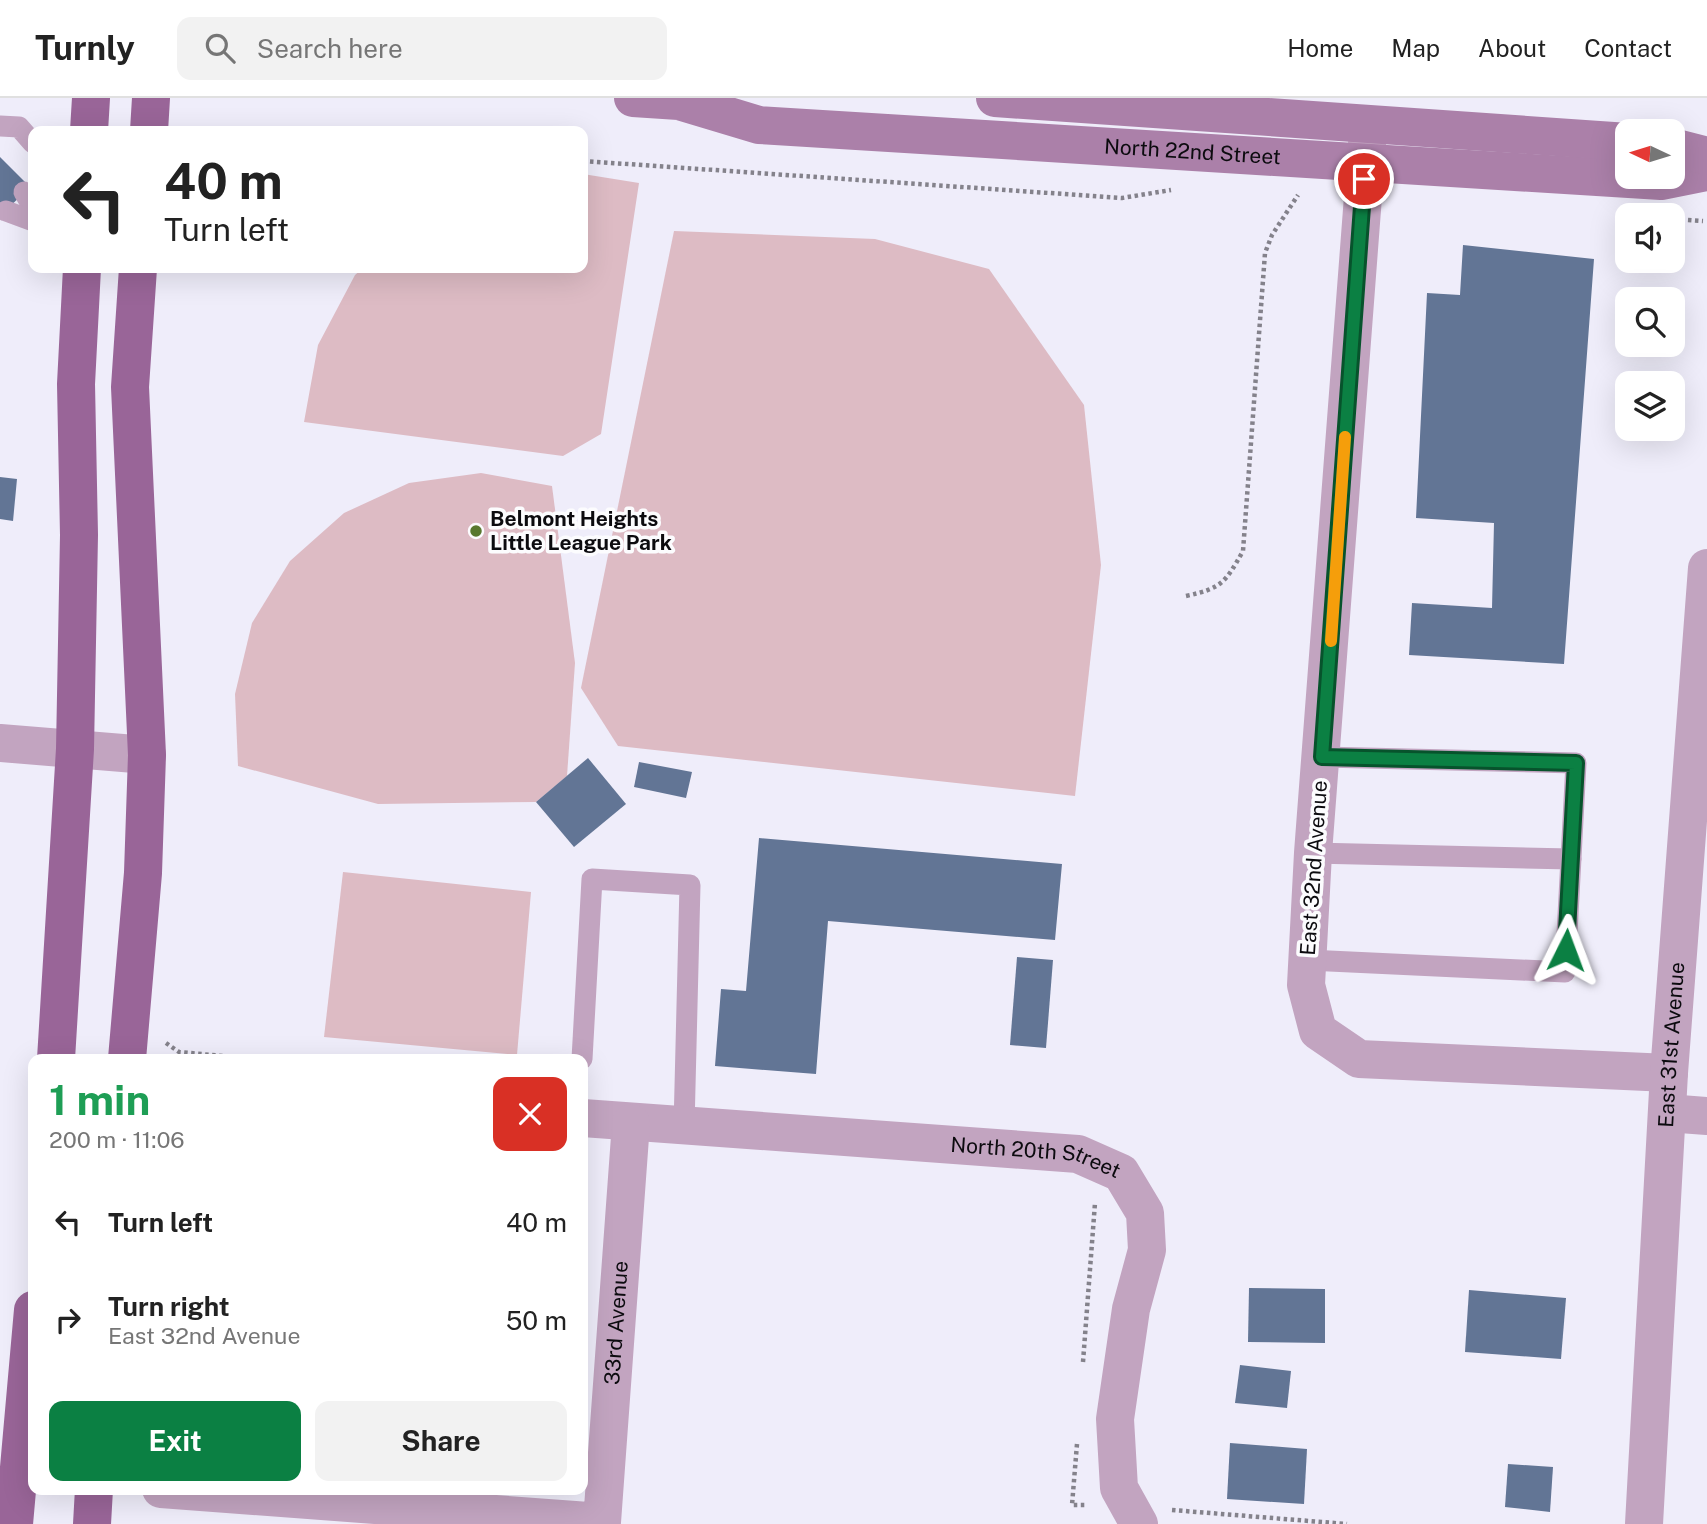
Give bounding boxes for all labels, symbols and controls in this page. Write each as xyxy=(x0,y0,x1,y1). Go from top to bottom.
search box xyxy=(177,17,667,80)
text: Turnly xyxy=(35,29,135,67)
icon: search xyxy=(201,29,239,67)
text: Search here xyxy=(257,33,403,64)
text: Home xyxy=(1287,34,1353,62)
text: Map xyxy=(1391,34,1440,62)
text: About xyxy=(1478,34,1546,62)
text: Contact xyxy=(1584,34,1672,62)
north arrow xyxy=(1615,119,1685,189)
map controls xyxy=(1615,119,1685,441)
street label: North 22nd Street xyxy=(1103,133,1282,169)
pin xyxy=(1334,149,1394,209)
text: 40 m xyxy=(164,152,283,210)
icon: left xyxy=(49,154,140,245)
icon: arrive xyxy=(1345,160,1383,198)
button: sound xyxy=(1615,203,1685,273)
text: Turn left xyxy=(164,211,289,248)
button: search xyxy=(1615,287,1685,357)
button: layers xyxy=(1615,371,1685,441)
place label: Belmont Heights Little League Park xyxy=(490,506,672,555)
marker: Belmont Heights Little League Park xyxy=(468,523,484,539)
street label: East 32nd Avenue xyxy=(1295,779,1332,956)
position arrow xyxy=(1529,913,1603,987)
street label: East 31st Avenue xyxy=(1653,961,1689,1128)
text: 1 min xyxy=(49,1075,150,1124)
button: close xyxy=(493,1077,567,1151)
text: 200 m · 11:06 xyxy=(49,1126,185,1153)
street label: North 20th Street xyxy=(950,1132,1125,1183)
icon: left xyxy=(49,1203,87,1241)
text: Turn left xyxy=(108,1207,213,1238)
text: 40 m xyxy=(506,1207,567,1238)
street label: 33rd Avenue xyxy=(599,1260,633,1386)
text: Turn right xyxy=(108,1291,230,1322)
icon: right xyxy=(49,1301,87,1339)
text: 50 m xyxy=(506,1305,567,1336)
text: East 32nd Avenue xyxy=(108,1322,300,1349)
button: Exit xyxy=(49,1401,301,1481)
button: Share xyxy=(315,1401,567,1481)

